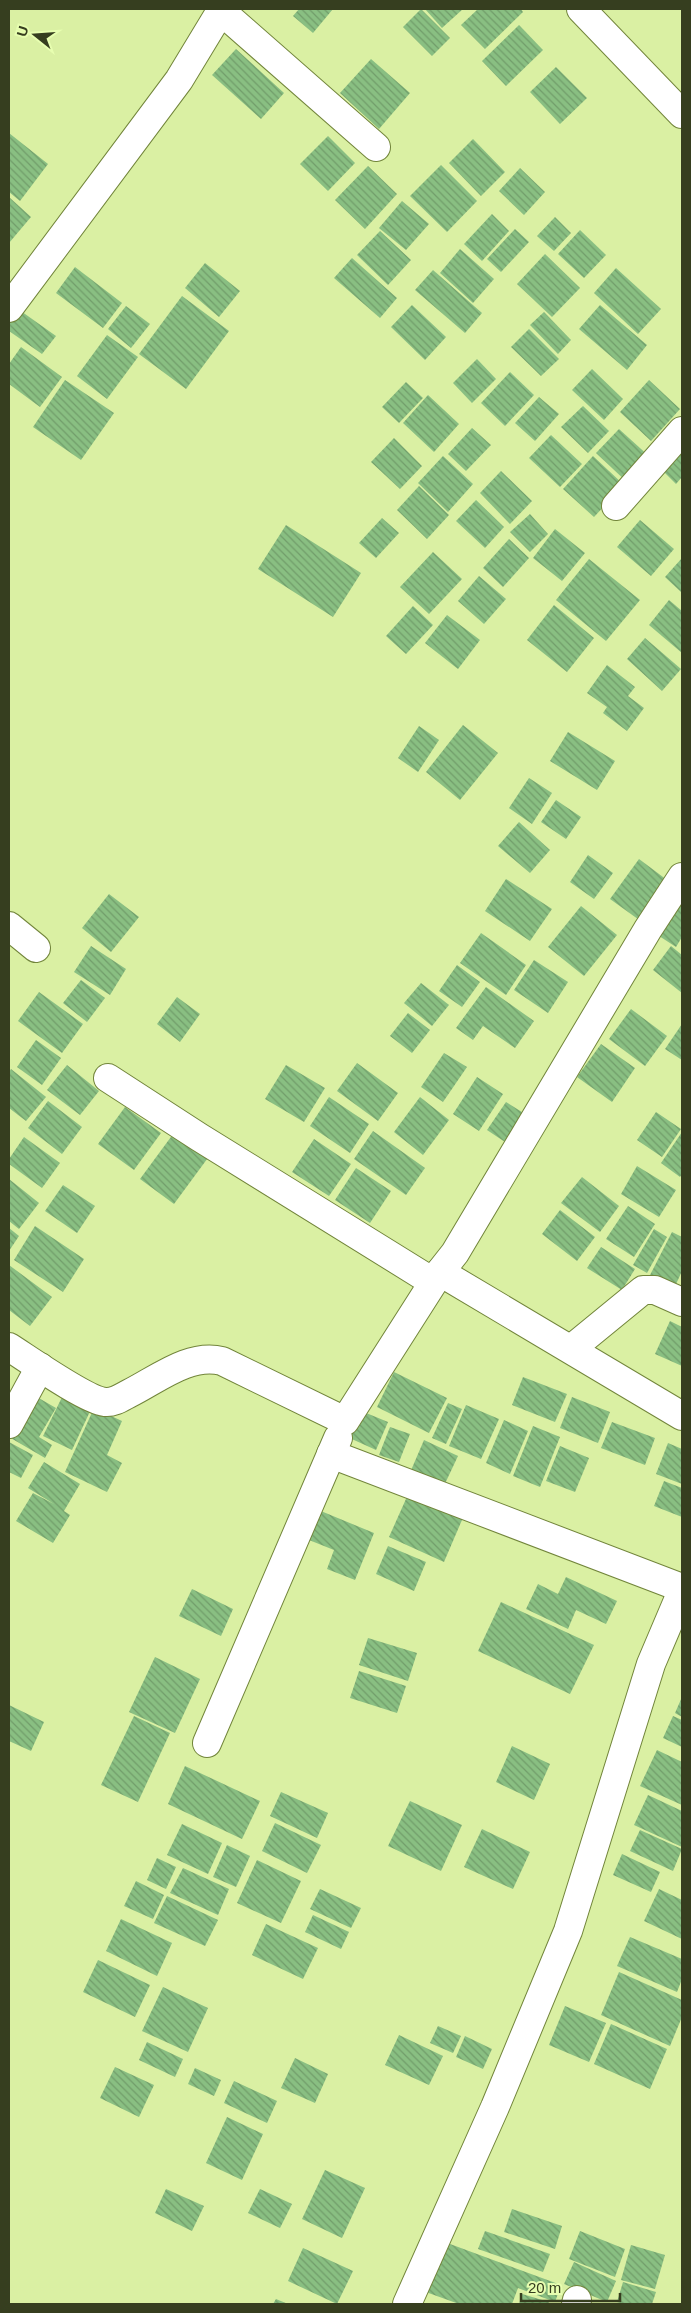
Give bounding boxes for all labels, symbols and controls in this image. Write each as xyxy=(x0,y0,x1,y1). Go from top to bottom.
north arrow xyxy=(10,10,60,60)
text: U xyxy=(13,24,32,38)
scale bar xyxy=(521,2270,620,2302)
text: 20 m xyxy=(528,2279,561,2296)

